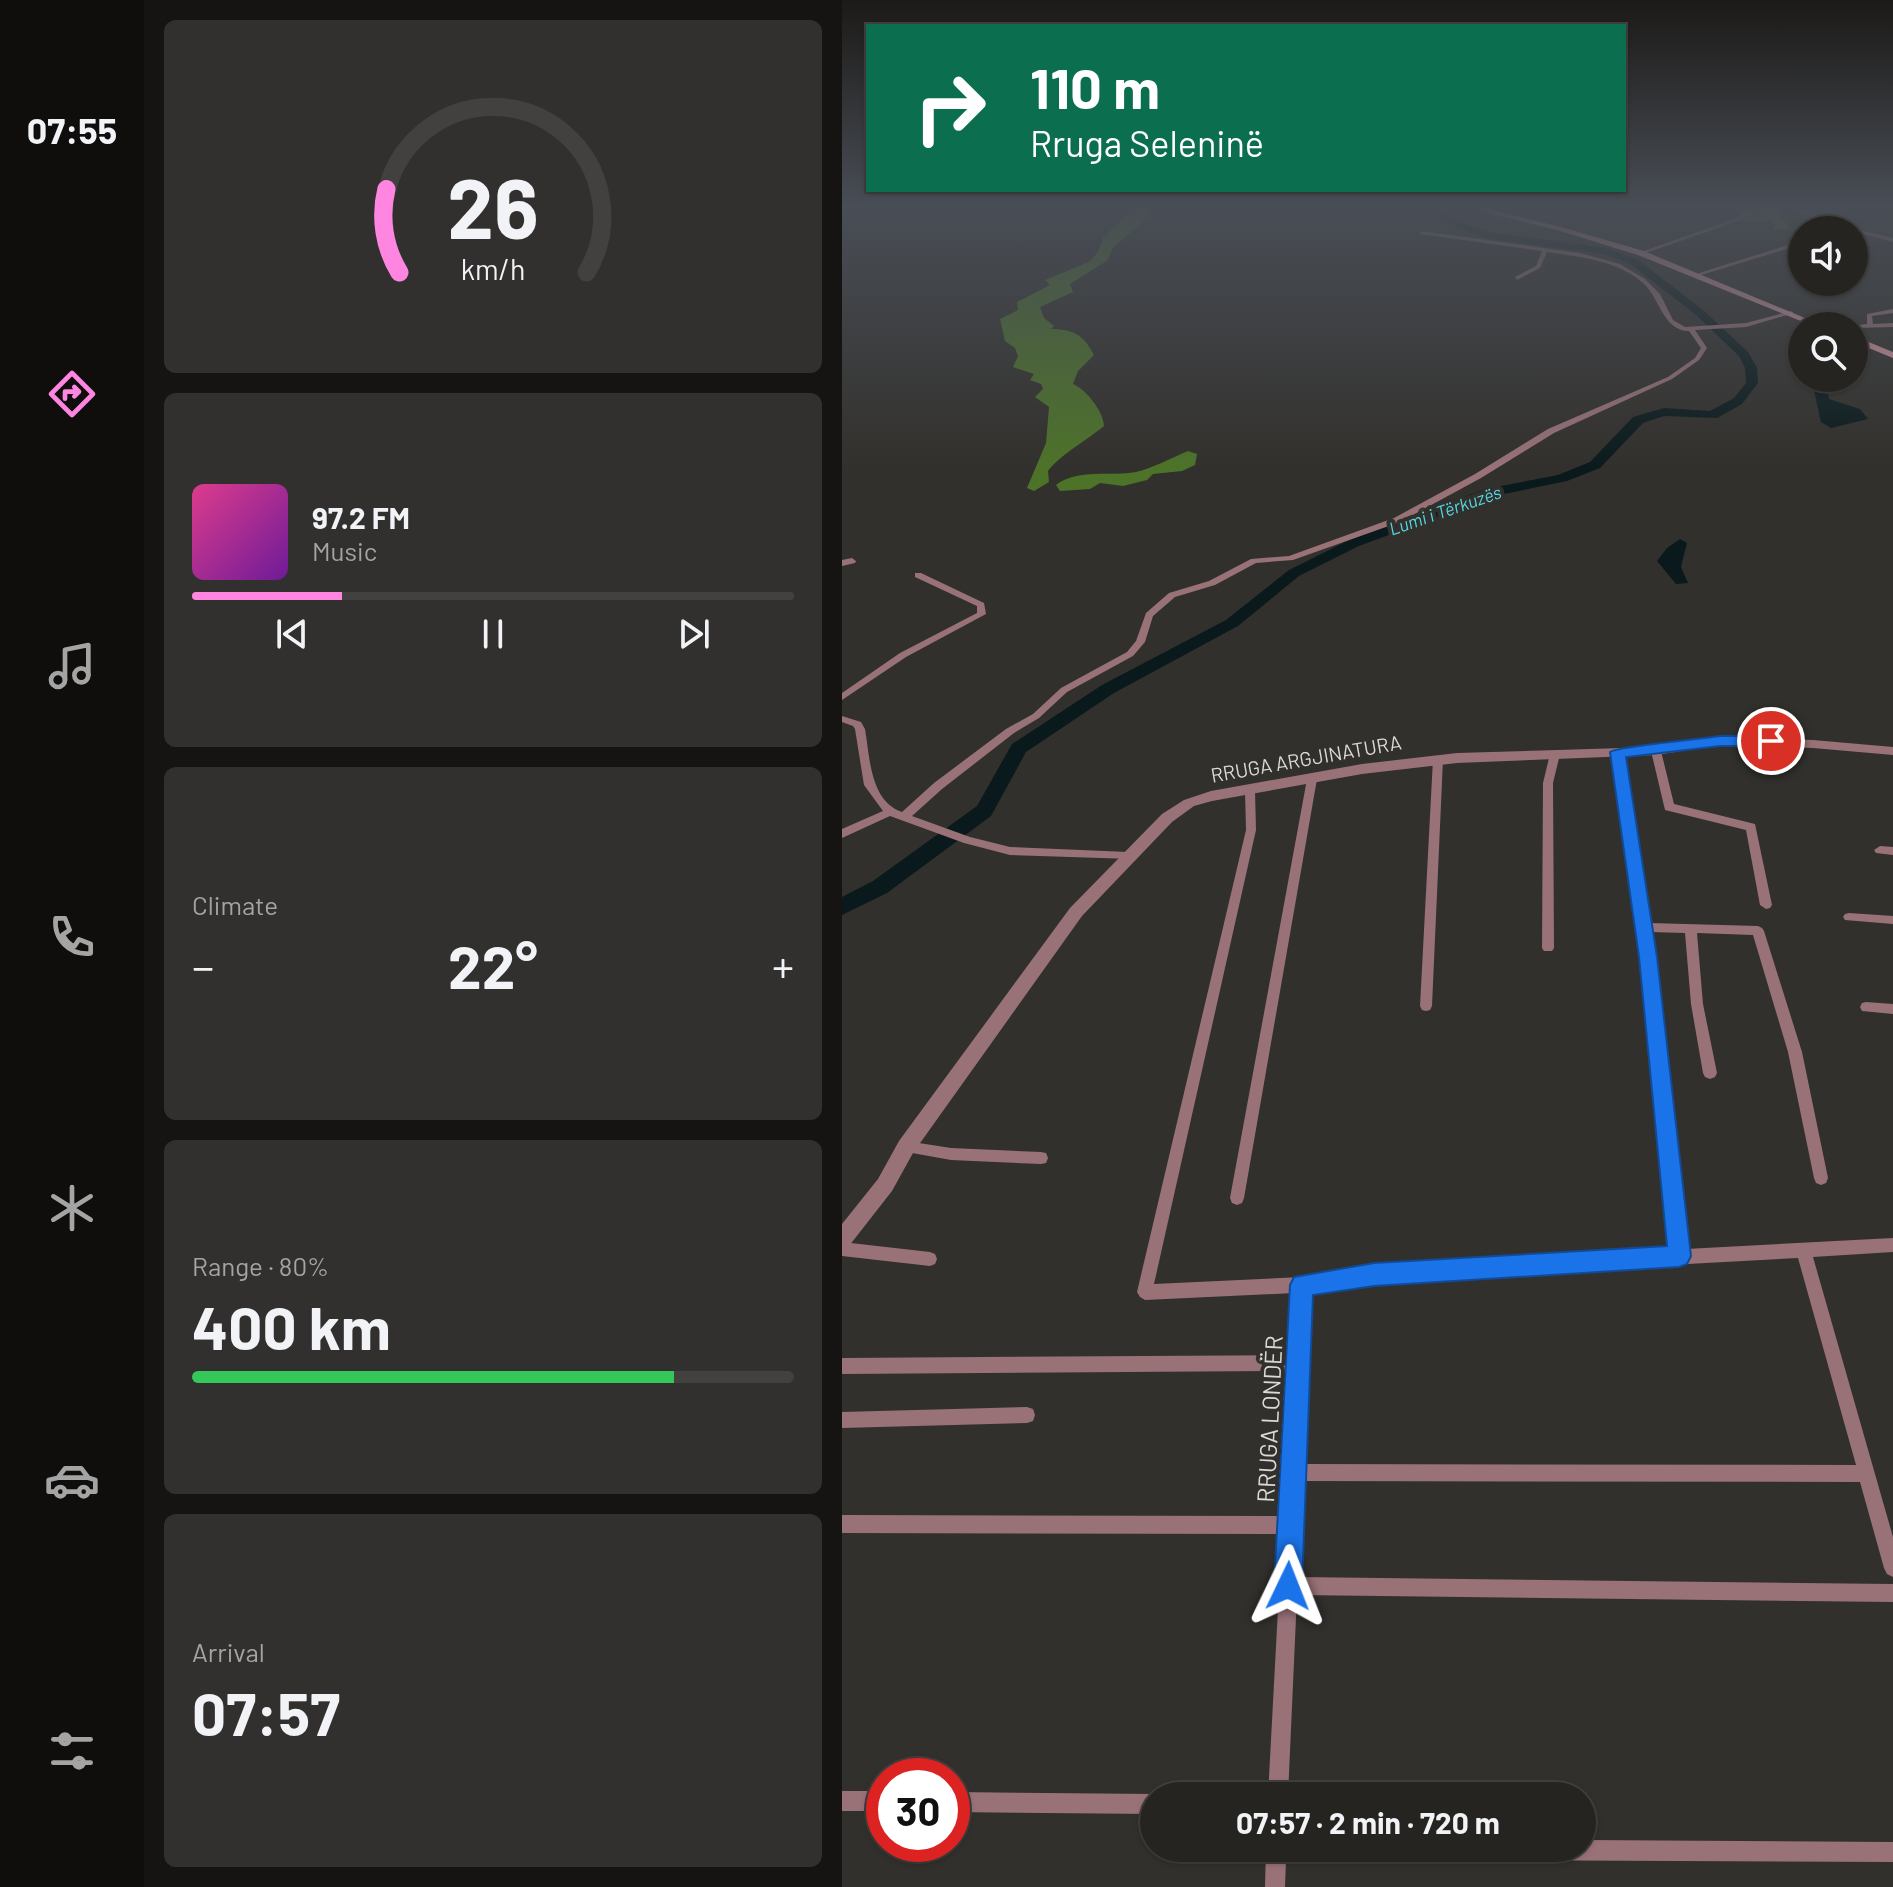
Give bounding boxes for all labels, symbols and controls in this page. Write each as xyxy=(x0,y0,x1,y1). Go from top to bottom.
text: 110 m xyxy=(1030,53,1160,120)
icon: right xyxy=(898,56,1002,160)
text: 07:55 xyxy=(27,108,117,151)
text: Rruga Seleninë xyxy=(1030,121,1264,164)
text: 26 xyxy=(447,155,539,255)
map controls xyxy=(1788,216,1868,392)
button: sound xyxy=(1788,216,1868,296)
text: km/h xyxy=(461,251,525,286)
button: search xyxy=(1788,312,1868,392)
icon: directions xyxy=(44,366,100,422)
water label: Lumi i Tërkuzës xyxy=(1386,480,1504,540)
text: 97.2 FM xyxy=(312,499,410,535)
text: Music xyxy=(312,535,377,566)
icon: previous xyxy=(270,612,314,656)
icon: pause xyxy=(471,612,515,656)
icon: next xyxy=(672,612,716,656)
icon: music xyxy=(44,638,100,694)
pin xyxy=(1737,707,1805,775)
icon: arrive xyxy=(1749,719,1793,763)
street label: RRUGA ARGJINATURA xyxy=(1209,729,1403,787)
text: Climate xyxy=(192,889,278,920)
icon: phone xyxy=(44,909,100,965)
text: 22° xyxy=(448,929,538,1001)
text: − xyxy=(192,939,214,992)
text: + xyxy=(772,939,794,992)
icon: climate xyxy=(44,1180,100,1236)
text: Range · 80% xyxy=(192,1250,329,1281)
text: 400 km xyxy=(192,1290,391,1362)
street label: RRUGA LONDËR xyxy=(1250,1335,1288,1503)
icon: car xyxy=(44,1452,100,1508)
position arrow xyxy=(1246,1544,1330,1628)
text: Arrival xyxy=(192,1636,265,1667)
text: 07:57 xyxy=(192,1676,340,1748)
icon: filters xyxy=(44,1723,100,1779)
speed limit sign: 30 xyxy=(866,1758,970,1862)
text: 07:57 · 2 min · 720 m xyxy=(1236,1804,1500,1840)

